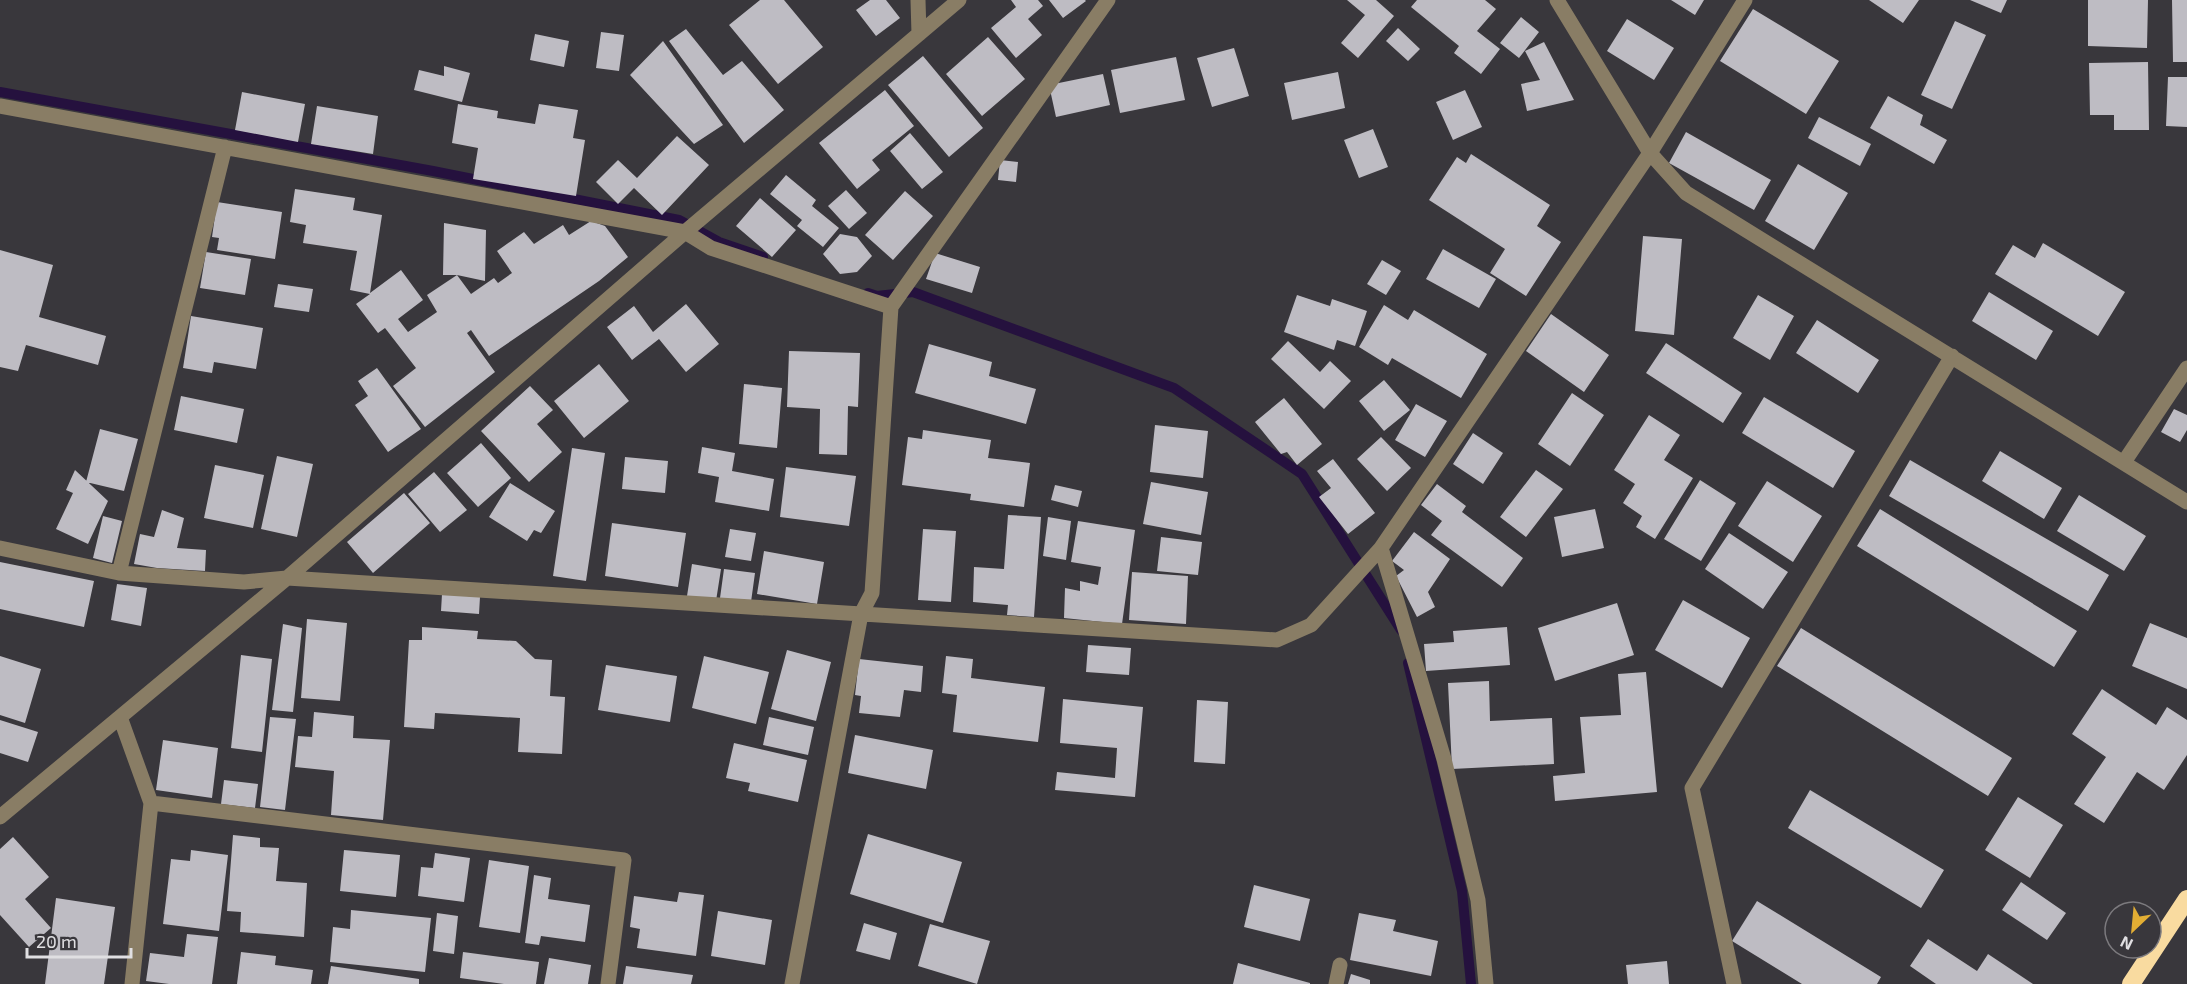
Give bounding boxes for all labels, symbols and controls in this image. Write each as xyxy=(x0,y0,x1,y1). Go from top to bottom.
north arrow xyxy=(2103,900,2163,960)
scale bar xyxy=(27,921,130,959)
text: 20 m xyxy=(36,930,77,952)
text: N xyxy=(2117,933,2136,955)

